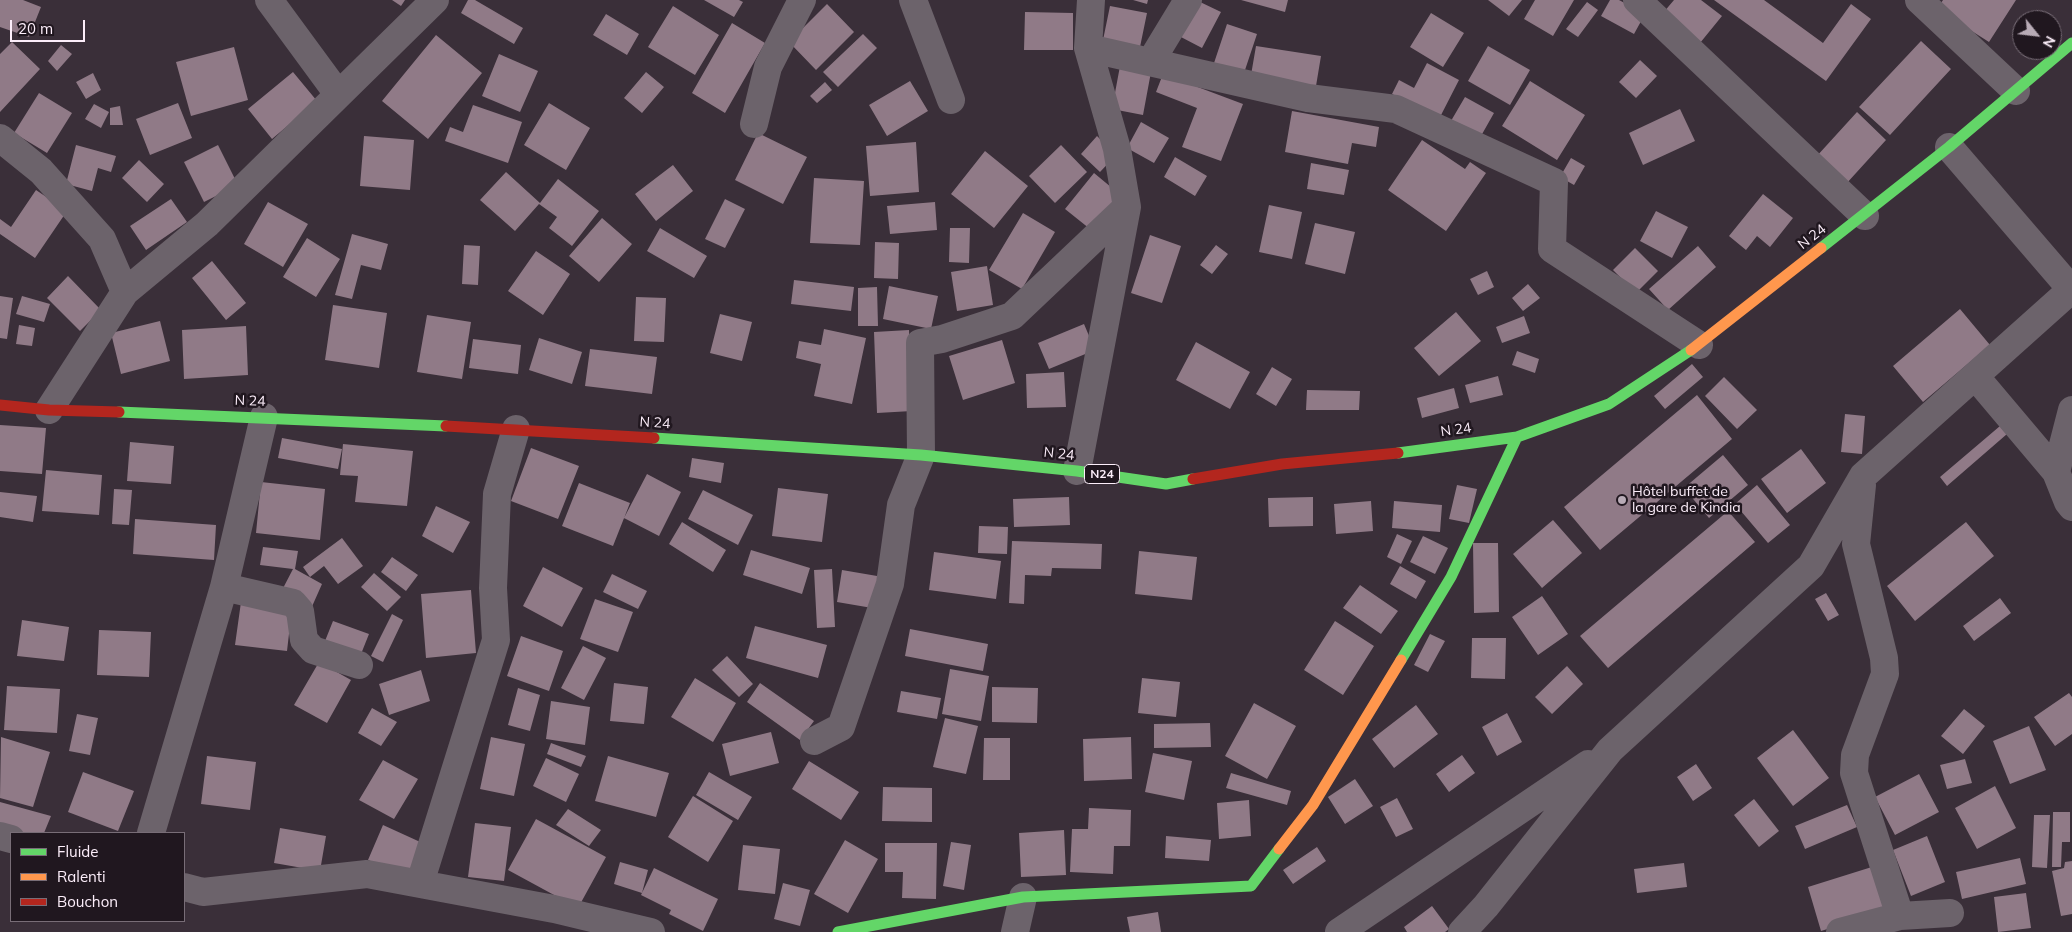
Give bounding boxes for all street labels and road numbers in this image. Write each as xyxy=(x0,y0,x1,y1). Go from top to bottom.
street label: N 24 xyxy=(1795,221,1829,253)
street label: N 24 xyxy=(234,392,266,410)
street label: N 24 xyxy=(639,414,671,432)
street label: N 24 xyxy=(1440,420,1472,440)
street label: N 24 xyxy=(1043,444,1075,464)
road number: N24 xyxy=(1084,464,1120,484)

